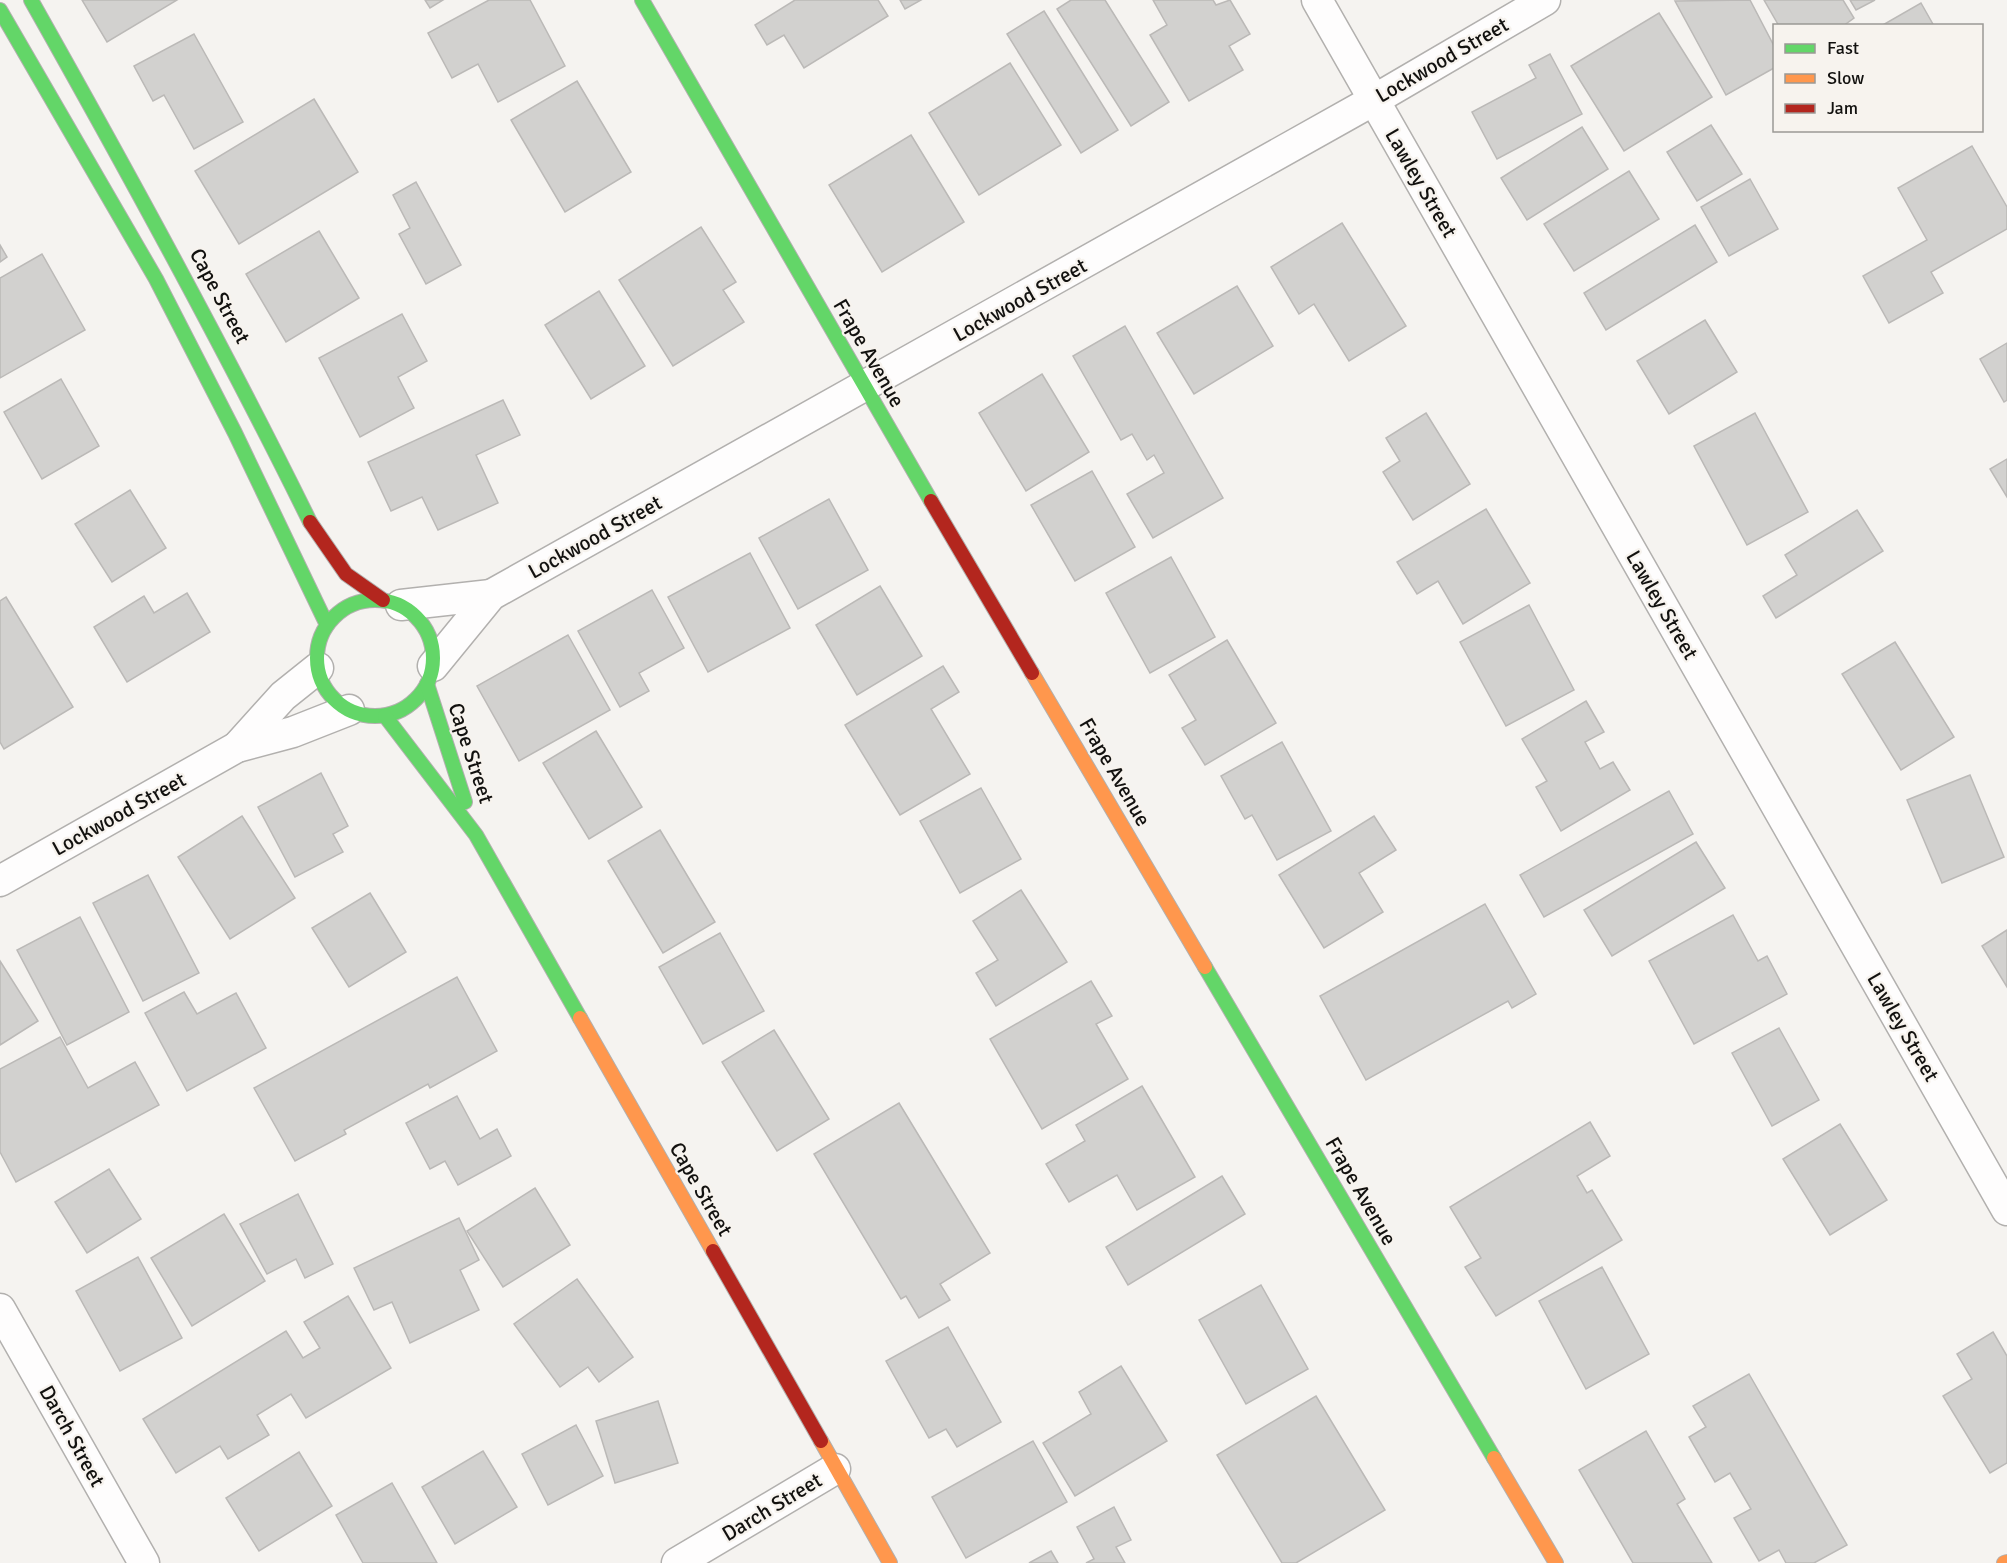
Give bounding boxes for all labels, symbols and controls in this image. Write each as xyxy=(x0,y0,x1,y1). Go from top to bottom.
street label: Lockwood Street xyxy=(1371,11,1513,109)
legend xyxy=(1773,24,1983,132)
text: Fast xyxy=(1827,37,1859,59)
text: Slow xyxy=(1827,67,1864,89)
text: Jam xyxy=(1827,97,1858,119)
street label: Lawley Street xyxy=(1379,124,1463,242)
street label: Cape Street xyxy=(184,244,256,348)
street label: Lockwood Street xyxy=(949,253,1091,347)
street label: Frape Avenue xyxy=(828,294,910,412)
street label: Lockwood Street xyxy=(524,490,666,584)
street label: Lawley Street xyxy=(1620,546,1704,664)
street label: Cape Street xyxy=(443,699,499,807)
street label: Frape Avenue xyxy=(1074,713,1156,831)
street label: Lockwood Street xyxy=(48,767,190,861)
street label: Lawley Street xyxy=(1861,968,1945,1086)
street label: Frape Avenue xyxy=(1320,1132,1402,1250)
street label: Cape Street xyxy=(664,1137,738,1241)
street label: Darch Street xyxy=(33,1381,111,1491)
street label: Darch Street xyxy=(717,1467,827,1547)

